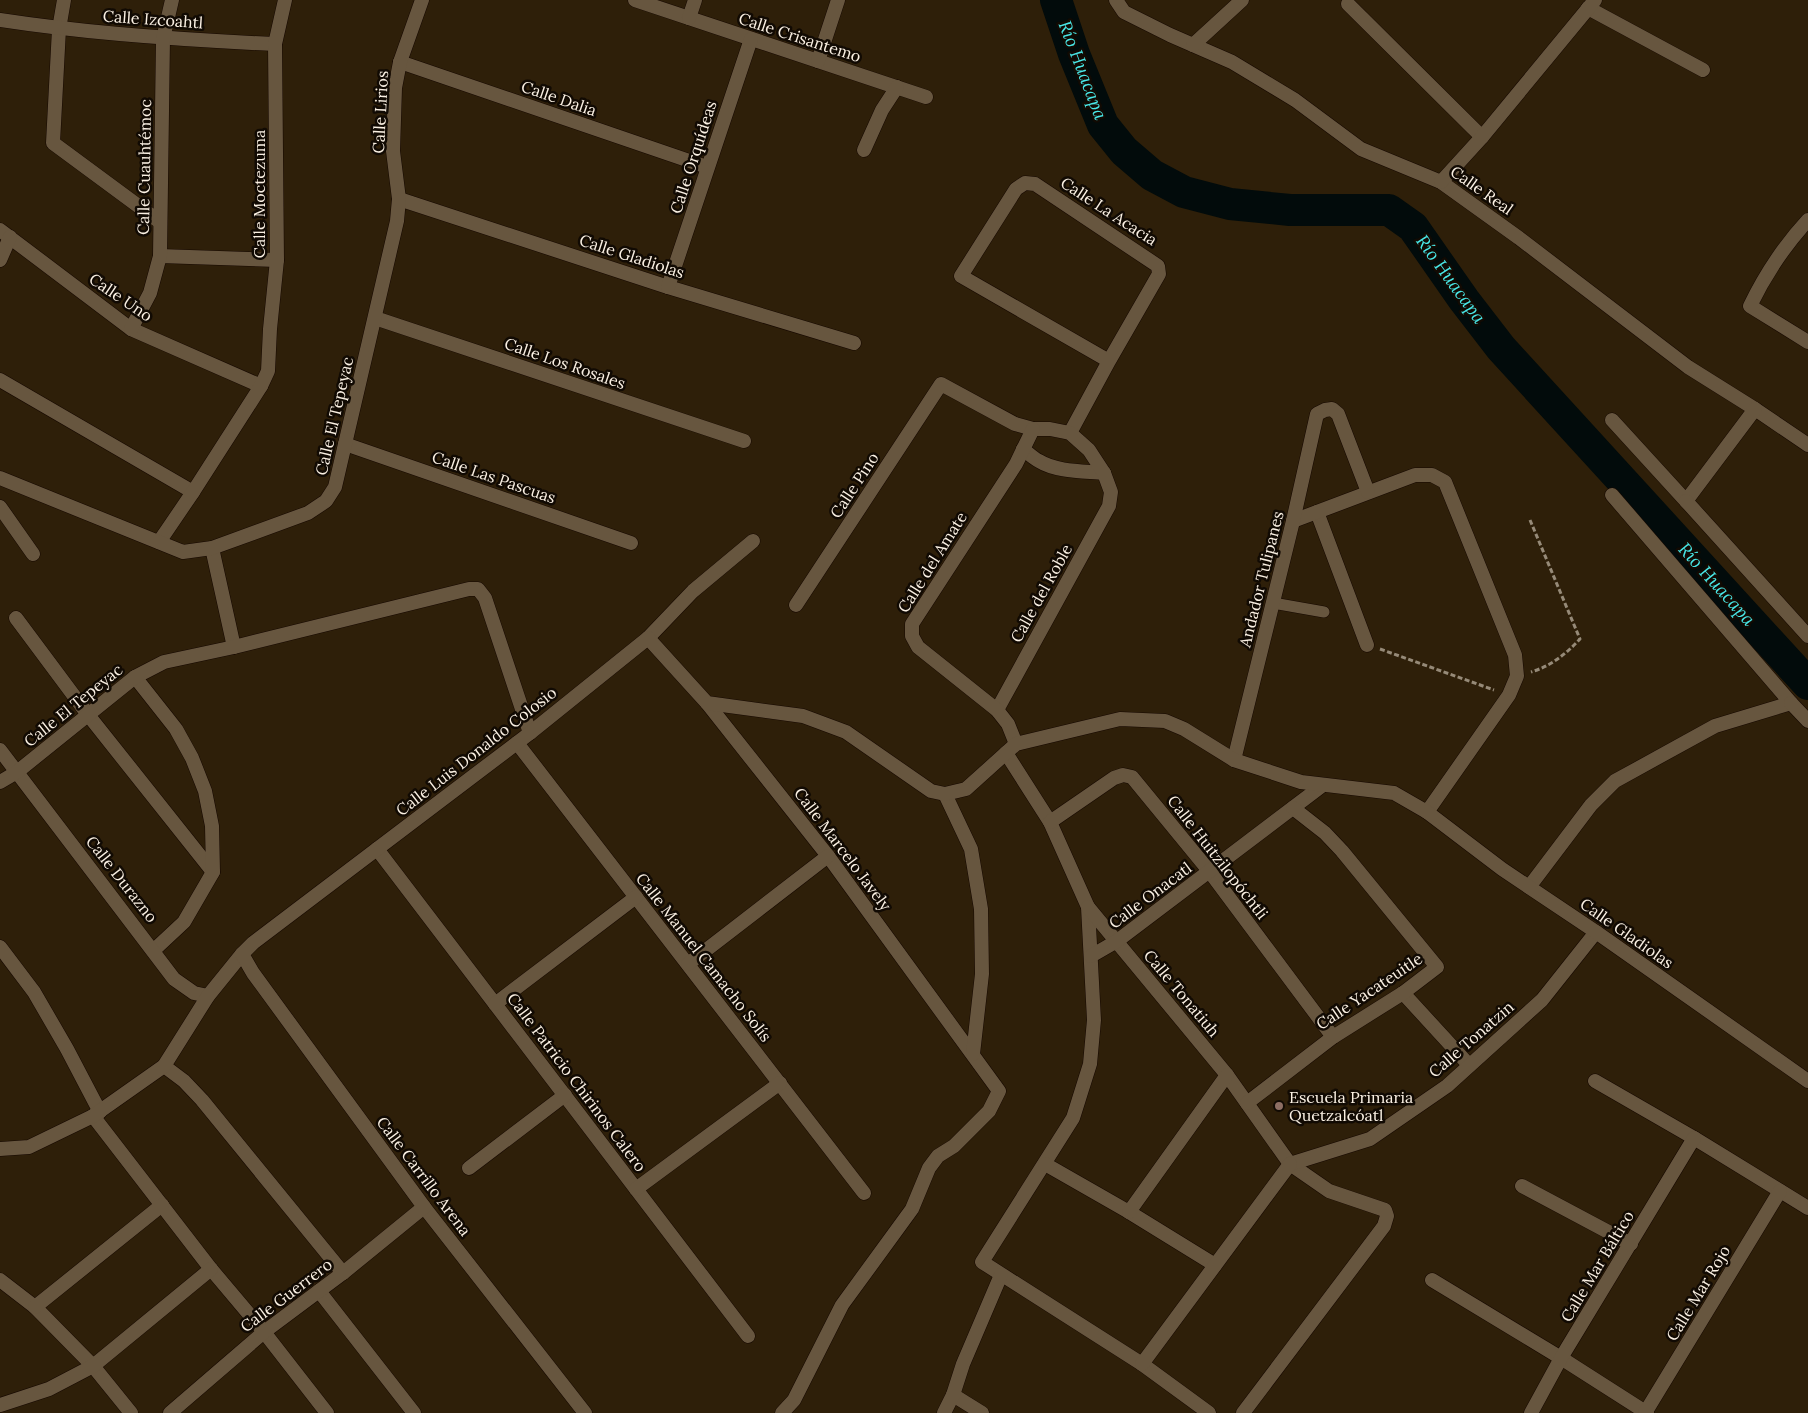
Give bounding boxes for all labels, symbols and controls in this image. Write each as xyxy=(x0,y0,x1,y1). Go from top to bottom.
street label: Calle Izcoahtl xyxy=(102,6,204,32)
street label: Calle Crisantemo xyxy=(736,8,864,66)
water label: Río Huacapa xyxy=(1054,17,1112,123)
street label: Calle Lirios xyxy=(368,70,392,154)
street label: Calle Dalia xyxy=(519,76,599,120)
street label: Calle Orquídeas xyxy=(665,98,721,216)
street label: Calle Cuauhtémoc xyxy=(133,99,155,235)
street label: Calle Moctezuma xyxy=(249,130,269,258)
street label: Calle Real xyxy=(1447,161,1517,219)
street label: Calle La Acacia xyxy=(1057,172,1161,250)
street label: Calle Gladiolas xyxy=(577,230,687,282)
water label: Río Huacapa xyxy=(1411,230,1491,328)
street label: Calle Uno xyxy=(86,269,156,325)
street label: Calle Los Rosales xyxy=(502,333,628,393)
street label: Calle El Tepeyac xyxy=(311,355,357,477)
street label: Calle Las Pascuas xyxy=(430,446,558,508)
street label: Calle Pino xyxy=(825,448,883,522)
street label: Calle del Amate xyxy=(893,508,971,616)
street label: Andador Tulipanes xyxy=(1234,509,1288,650)
water label: Río Huacapa xyxy=(1674,538,1760,630)
street label: Calle del Roble xyxy=(1006,540,1076,646)
street label: Calle El Tepeyac xyxy=(20,659,126,751)
street label: Calle Luis Donaldo Colosio xyxy=(392,682,560,820)
street label: Calle Marcelo Javely xyxy=(790,783,896,915)
street label: Calle Huitzilopóchtli xyxy=(1163,791,1273,923)
street label: Calle Durazno xyxy=(82,832,162,926)
street label: Calle Onacatl xyxy=(1104,857,1196,933)
street label: Calle Manuel Camacho Solís xyxy=(632,869,776,1045)
street label: Calle Gladiolas xyxy=(1577,893,1677,973)
street label: Calle Tonatiuh xyxy=(1140,945,1224,1041)
street label: Calle Yacateuitle xyxy=(1312,948,1426,1034)
street label: Calle Patricio Chirinos Calero xyxy=(503,989,651,1175)
street label: Calle Tonatzin xyxy=(1424,996,1518,1081)
place label: Escuela Primaria Quetzalcóatl xyxy=(1289,1087,1413,1125)
marker: Escuela Primaria Quetzalcóatl xyxy=(1273,1100,1285,1112)
street label: Calle Carrillo Arena xyxy=(373,1112,475,1240)
street label: Calle Mar Báltico xyxy=(1556,1207,1638,1325)
street label: Calle Mar Rojo xyxy=(1662,1242,1734,1344)
street label: Calle Guerrero xyxy=(236,1254,336,1336)

